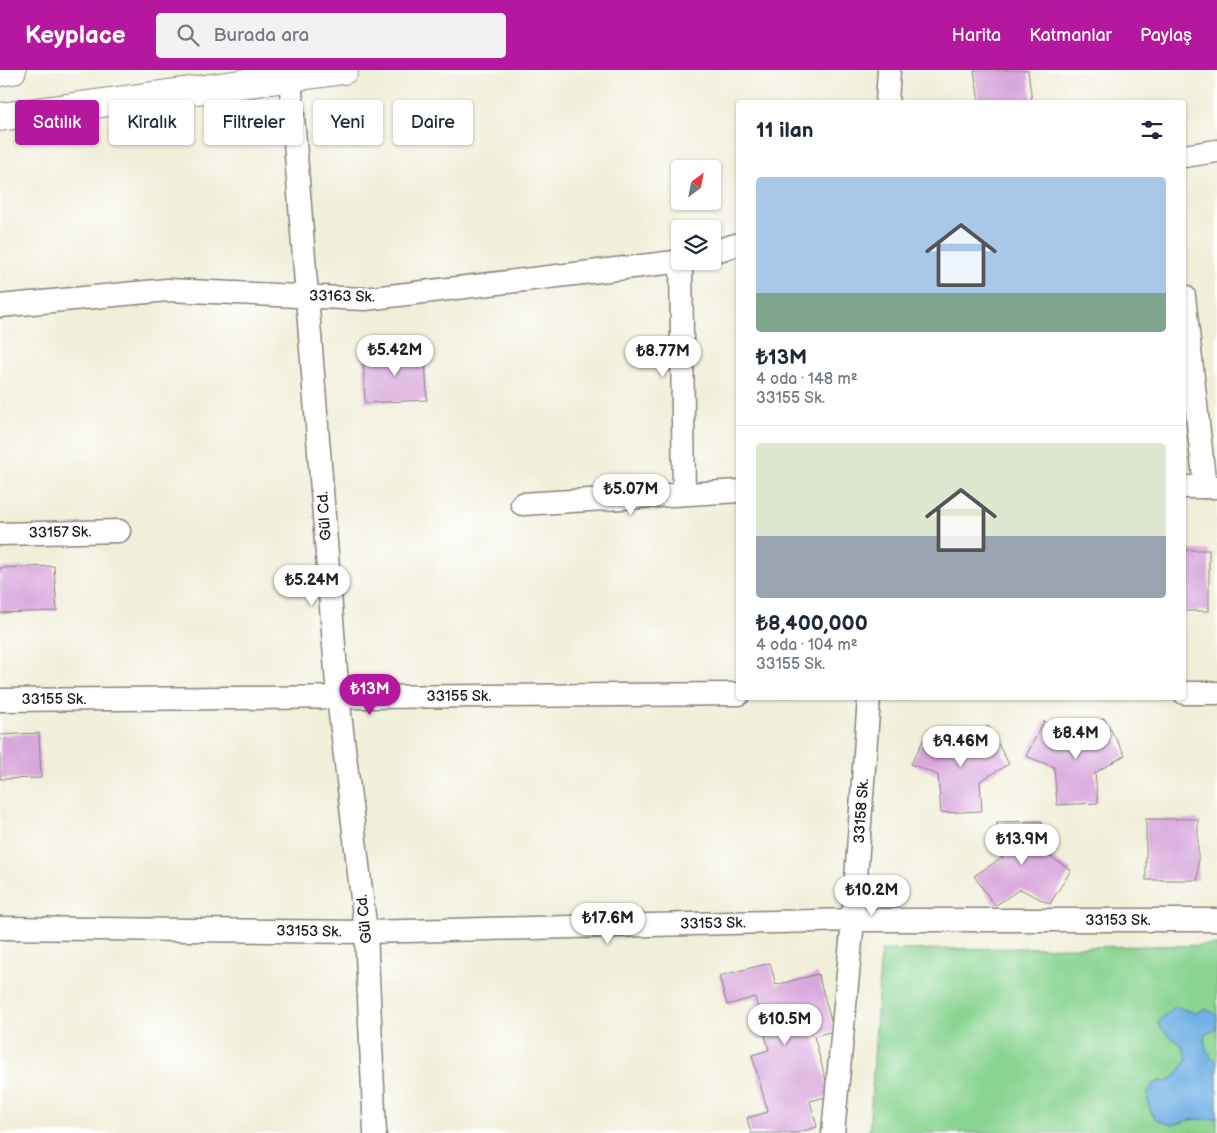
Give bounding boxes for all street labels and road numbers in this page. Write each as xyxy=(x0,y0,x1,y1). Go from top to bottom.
street label: 33163 Sk. xyxy=(309,286,375,307)
street label: Gül Cd. xyxy=(313,491,336,541)
street label: 33157 Sk. xyxy=(28,522,92,543)
street label: 33155 Sk. xyxy=(427,687,491,706)
street label: 33155 Sk. xyxy=(22,690,86,709)
street label: 33158 Sk. xyxy=(850,778,873,844)
street label: Gül Cd. xyxy=(352,893,377,944)
street label: 33153 Sk. xyxy=(1085,911,1151,930)
street label: 33153 Sk. xyxy=(680,913,746,934)
street label: 33153 Sk. xyxy=(276,921,342,942)

